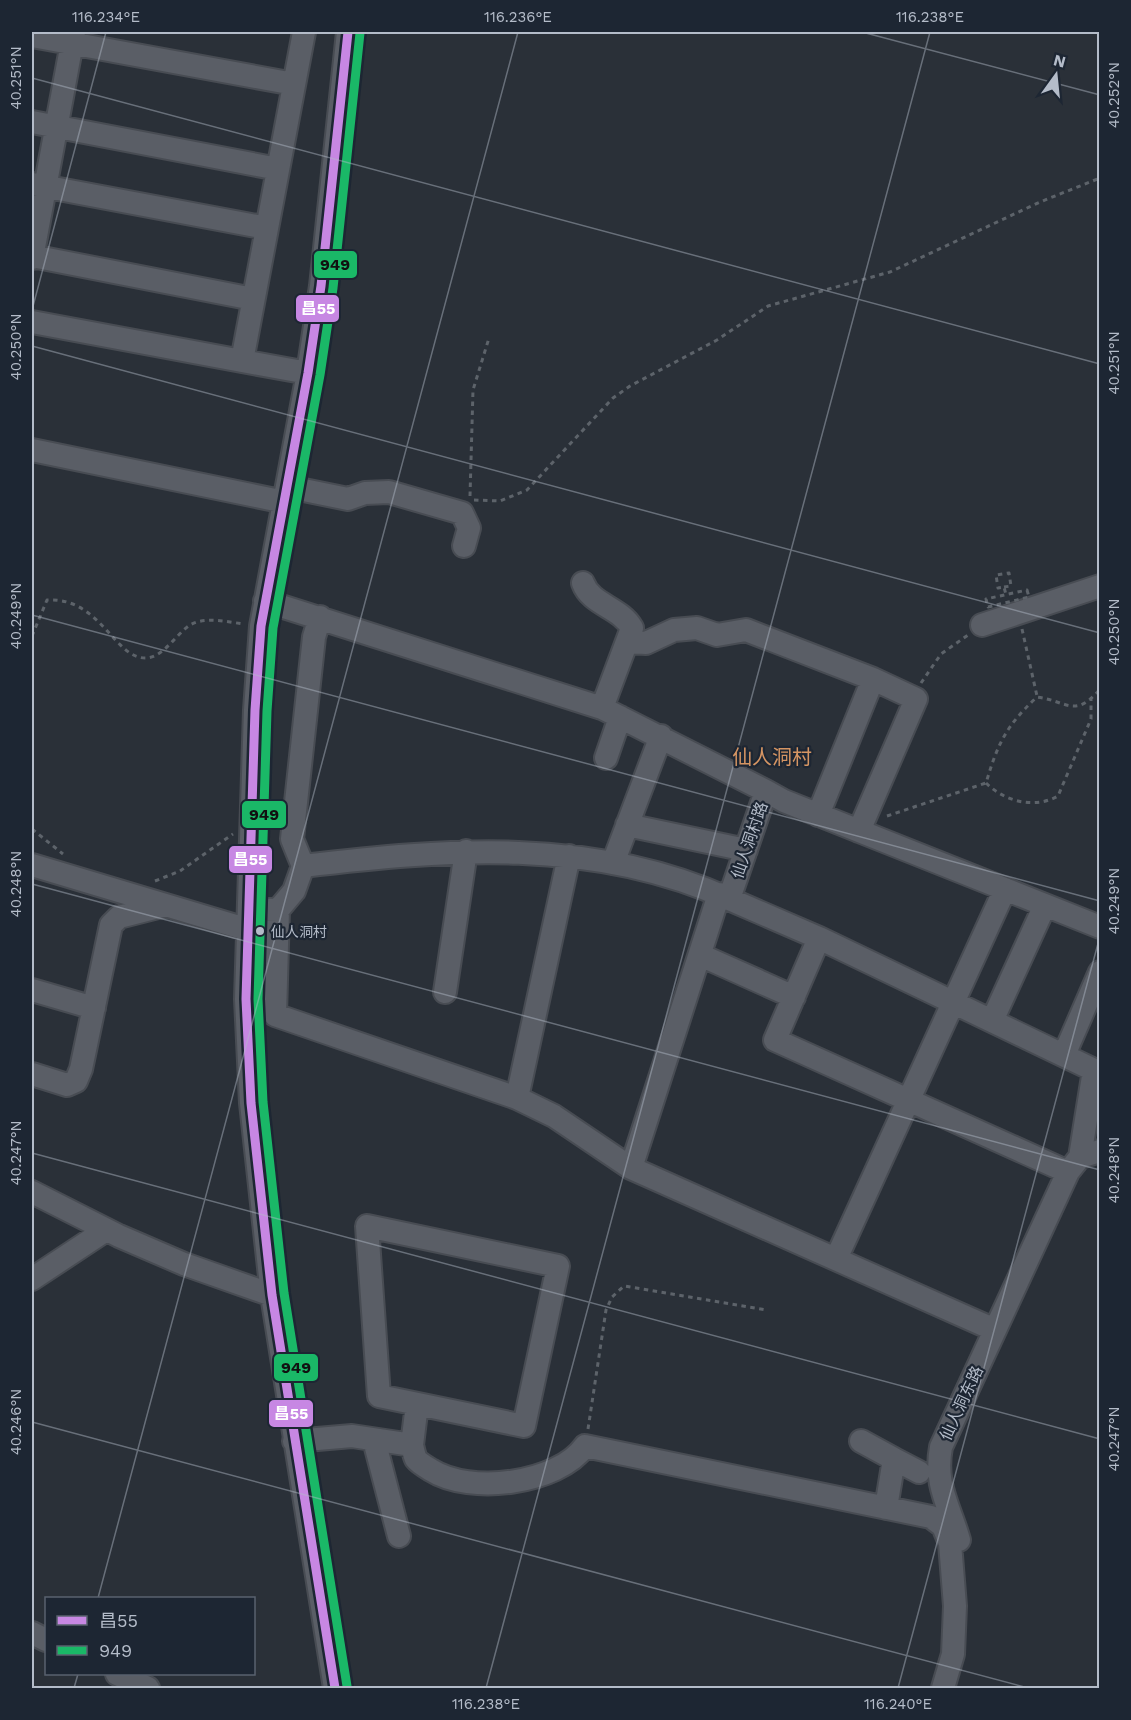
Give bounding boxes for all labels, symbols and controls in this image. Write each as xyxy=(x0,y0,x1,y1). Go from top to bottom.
text: 116.234°E xyxy=(72,8,140,26)
text: 116.236°E xyxy=(484,8,552,26)
text: 116.238°E xyxy=(896,8,964,26)
north arrow xyxy=(1026,45,1086,105)
text: 40.251°N xyxy=(7,46,25,110)
text: N xyxy=(1052,50,1068,72)
text: 40.252°N xyxy=(1105,62,1123,128)
line badge: 949 xyxy=(313,250,358,279)
text: 949 xyxy=(320,255,350,274)
line badge: 昌55 xyxy=(295,294,340,323)
text: 昌55 xyxy=(301,299,335,318)
text: 40.250°N xyxy=(7,314,25,380)
text: 40.251°N xyxy=(1105,331,1123,395)
text: 40.249°N xyxy=(7,583,25,649)
text: 40.250°N xyxy=(1105,599,1123,665)
district label: 仙人洞村 xyxy=(732,745,812,769)
street label: 仙人洞村路 xyxy=(727,799,771,881)
line badge: 949 xyxy=(241,800,287,829)
text: 949 xyxy=(249,805,279,824)
line badge: 昌55 xyxy=(228,845,273,874)
text: 昌55 xyxy=(233,850,267,869)
text: 40.248°N xyxy=(7,851,25,917)
text: 40.249°N xyxy=(1105,868,1123,934)
place label: 仙人洞村 xyxy=(271,924,327,940)
marker: 仙人洞村 xyxy=(254,925,266,937)
text: 40.247°N xyxy=(7,1120,25,1186)
text: 40.248°N xyxy=(1105,1137,1123,1203)
line badge: 949 xyxy=(273,1353,319,1382)
text: 949 xyxy=(281,1358,311,1377)
street label: 仙人洞东路 xyxy=(936,1363,987,1443)
text: 40.246°N xyxy=(7,1389,25,1455)
line badge: 昌55 xyxy=(268,1399,314,1428)
text: 昌55 xyxy=(274,1404,308,1423)
text: 40.247°N xyxy=(1105,1406,1123,1472)
legend xyxy=(45,1597,255,1675)
text: 昌55 xyxy=(99,1610,138,1631)
text: 949 xyxy=(99,1640,132,1661)
text: 116.238°E xyxy=(452,1695,520,1713)
text: 116.240°E xyxy=(864,1695,932,1713)

